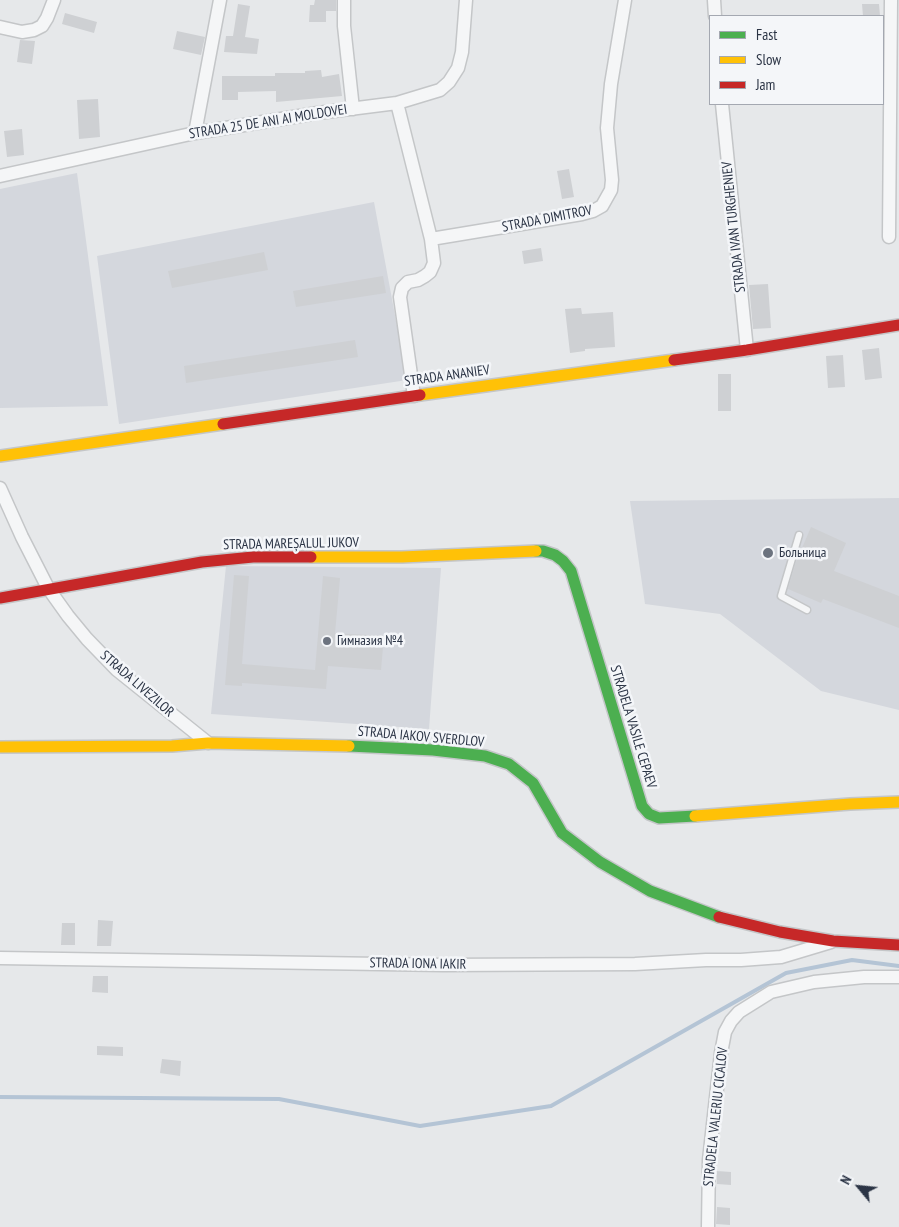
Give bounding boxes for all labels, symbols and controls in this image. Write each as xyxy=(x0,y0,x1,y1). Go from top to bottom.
legend xyxy=(709,15,884,105)
text: Fast xyxy=(756,25,777,44)
text: Slow xyxy=(756,50,781,69)
text: Jam xyxy=(756,75,775,94)
street label: STRADA 25 DE ANI AI MOLDOVEI xyxy=(188,101,348,143)
street label: STRADA IVAN TURGHENIEV xyxy=(719,161,749,293)
street label: STRADA DIMITROV xyxy=(501,202,593,236)
street label: STRADA ANANIEV xyxy=(403,362,491,390)
street label: STRADA MAREȘALUL JUKOV xyxy=(223,534,359,554)
place label: Больница xyxy=(779,545,826,561)
marker: Больница xyxy=(761,546,775,560)
place label: Гимназия №4 xyxy=(337,633,403,649)
marker: Гимназия №4 xyxy=(321,635,333,647)
street label: STRADA LIVEZILOR xyxy=(97,647,177,721)
street label: STRADELA VASILE CEPAEV xyxy=(606,663,660,791)
street label: STRADA IAKOV SVERDLOV xyxy=(357,723,485,751)
street label: STRADA IONA IAKIR xyxy=(369,955,467,973)
street label: STRADELA VALERIU CICALOV xyxy=(700,1047,732,1187)
north arrow xyxy=(834,1162,884,1212)
text: N xyxy=(836,1172,855,1188)

